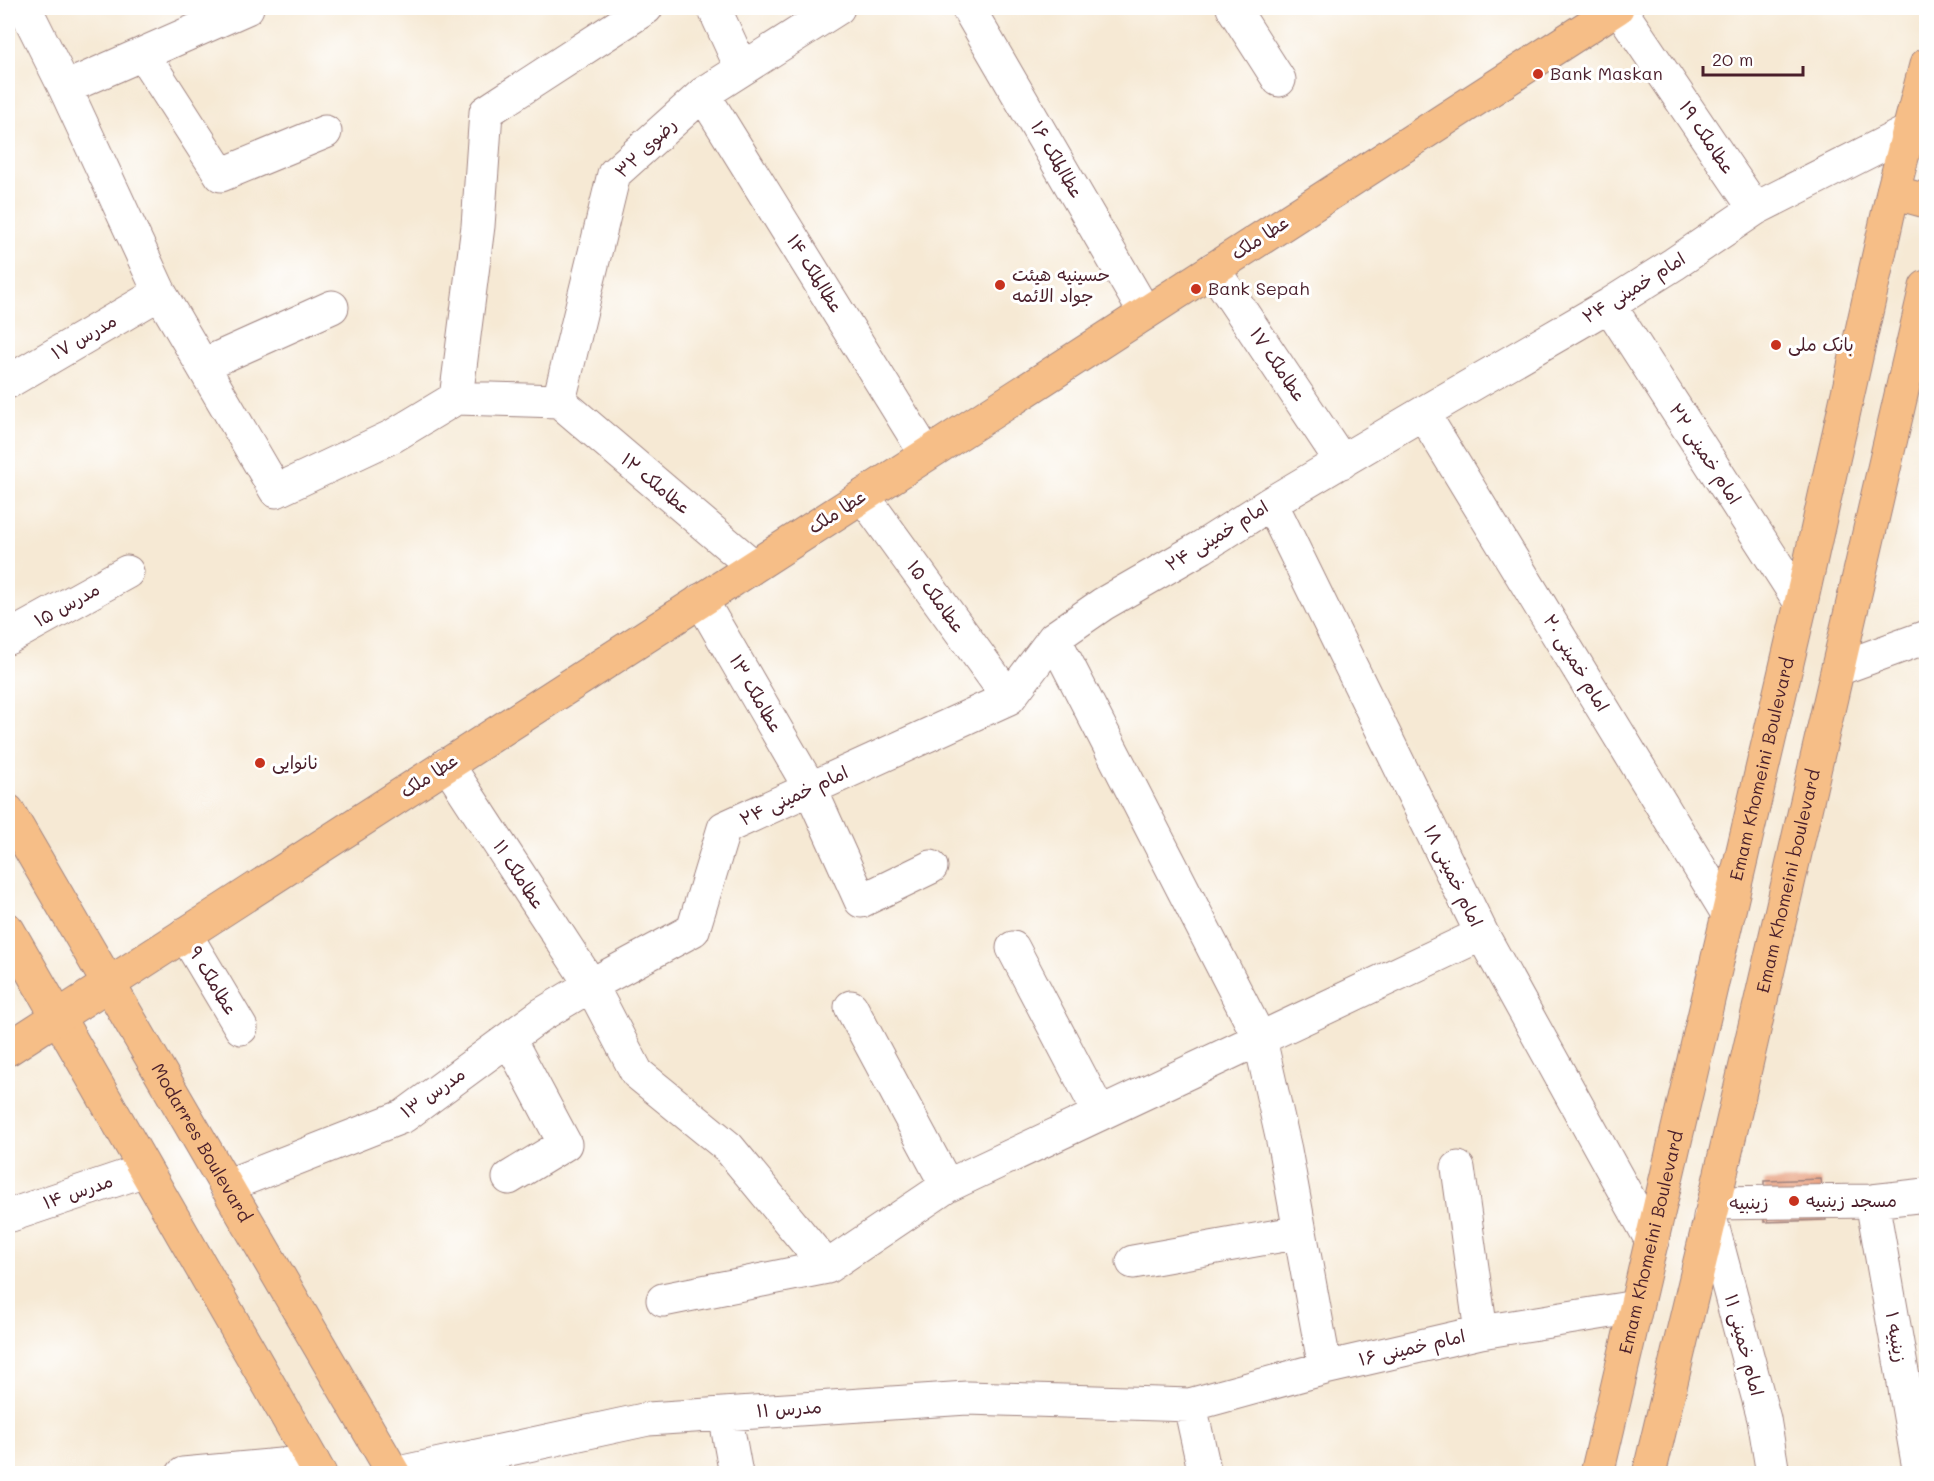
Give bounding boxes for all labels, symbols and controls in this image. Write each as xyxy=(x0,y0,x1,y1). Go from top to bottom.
scale bar xyxy=(1703,39,1804,77)
text: 20 m xyxy=(1712,47,1753,71)
place label: Bank Maskan xyxy=(1550,61,1663,85)
marker: Bank Maskan xyxy=(1531,67,1545,81)
street label: عطاملک ۱۹ xyxy=(1674,96,1741,179)
street label: رضوی ۳۲ xyxy=(609,112,681,183)
street label: عطاالملک ۱۶ xyxy=(1026,116,1090,203)
street label: عطا ملک xyxy=(1226,210,1293,265)
street label: عطاالملک ۱۴ xyxy=(782,229,850,318)
street label: امام خمینی ۲۴ xyxy=(1577,246,1691,331)
place label: حسینیه هیئت جواد الائمه xyxy=(1012,262,1110,307)
place label: Bank Sepah xyxy=(1208,276,1309,300)
marker: حسینیه هیئت جواد الائمه xyxy=(993,278,1007,292)
marker: Bank Sepah xyxy=(1189,282,1203,296)
street label: مدرس ۱۷ xyxy=(46,308,121,364)
street label: عطاملک ۱۷ xyxy=(1245,322,1313,406)
place label: بانک ملی xyxy=(1788,332,1854,356)
marker: بانک ملی xyxy=(1769,338,1783,352)
street label: امام خمینی ۲۲ xyxy=(1662,398,1747,510)
street label: عطاملک ۱۲ xyxy=(617,447,697,520)
street label: عطا ملک xyxy=(803,484,870,539)
street label: امام خمینی ۲۴ xyxy=(1160,494,1274,579)
street label: عطاملک ۱۵ xyxy=(902,555,971,638)
street label: مدرس ۱۵ xyxy=(29,576,104,632)
street label: امام خمینی ۲۰ xyxy=(1536,609,1615,717)
street label: عطاملک ۱۳ xyxy=(725,650,789,737)
street label: Emam Khomeini Boulevard xyxy=(1723,655,1799,883)
street label: عطا ملک xyxy=(395,748,462,803)
place label: نانوایی xyxy=(272,750,319,774)
marker: نانوایی xyxy=(253,756,267,770)
street label: امام خمینی ۲۴ xyxy=(735,759,853,833)
street label: Emam Khomeini boulevard xyxy=(1750,767,1825,995)
street label: امام خمینی ۱۸ xyxy=(1416,821,1489,932)
street label: عطاملک ۱۱ xyxy=(488,835,551,914)
street label: عطاملک ۹ xyxy=(184,941,244,1020)
street label: Modarres Boulevard xyxy=(146,1058,258,1226)
street label: مدرس ۱۳ xyxy=(395,1061,470,1123)
street label: Emam Khomeini Boulevard xyxy=(1613,1128,1688,1356)
street label: مدرس ۱۴ xyxy=(39,1168,116,1214)
place label: مسجد زینبیه xyxy=(1806,1188,1897,1212)
street label: زینبیه xyxy=(1729,1190,1769,1214)
marker: مسجد زینبیه xyxy=(1787,1194,1801,1208)
street label: امام خمینی ۱۱ xyxy=(1717,1291,1770,1399)
street label: زینبیه ۱ xyxy=(1881,1309,1913,1364)
street label: امام خمینی ۱۶ xyxy=(1356,1323,1468,1374)
street label: مدرس ۱۱ xyxy=(755,1394,822,1422)

